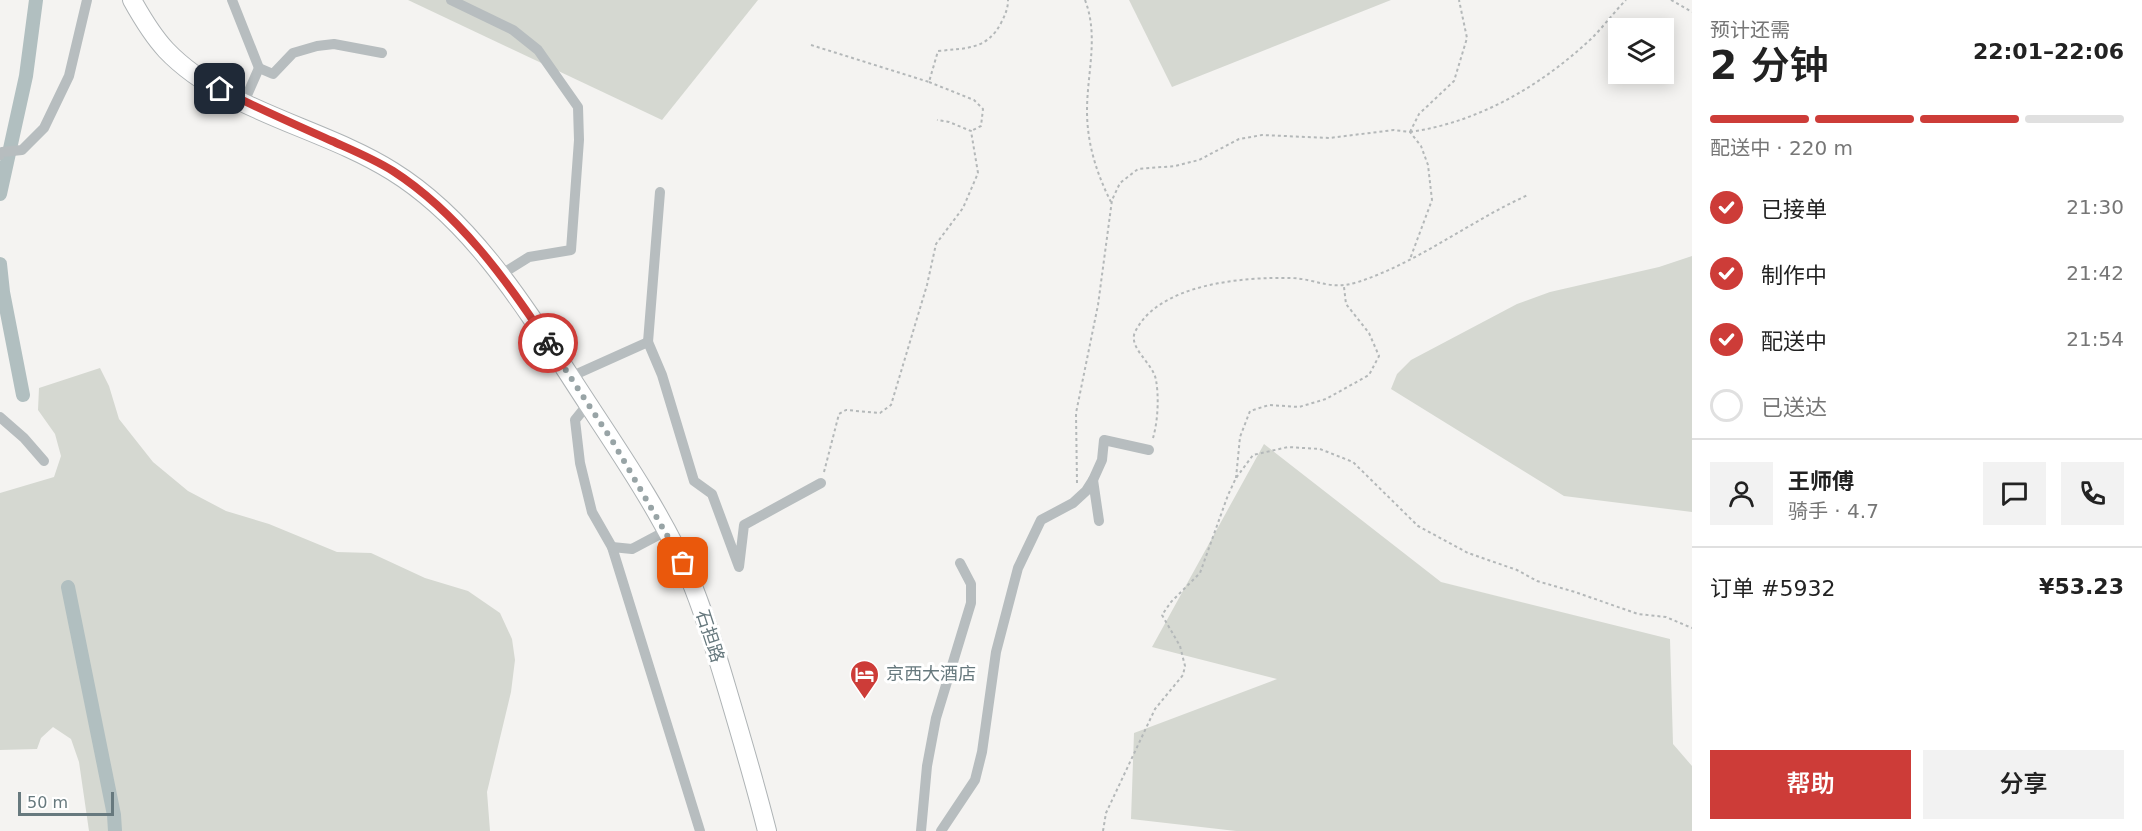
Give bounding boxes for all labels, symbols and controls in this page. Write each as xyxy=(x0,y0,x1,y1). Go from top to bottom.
map controls xyxy=(1608,18,1674,84)
button: layers xyxy=(1608,18,1674,84)
text: 预计还需 xyxy=(1710,18,1790,42)
text: 22:01–22:06 xyxy=(1973,39,2124,64)
text: 2 分钟 xyxy=(1710,43,1829,88)
pin xyxy=(194,63,245,114)
icon: home xyxy=(203,72,236,105)
text: 配送中 · 220 m xyxy=(1710,136,1853,160)
icon: check xyxy=(1710,191,1743,224)
text: 21:30 xyxy=(2066,195,2124,219)
text: 已接单 xyxy=(1761,197,1827,222)
icon: check xyxy=(1710,257,1743,290)
text: 21:42 xyxy=(2066,261,2124,285)
text: 制作中 xyxy=(1761,263,1827,288)
courier xyxy=(518,313,578,373)
icon: check xyxy=(1710,323,1743,356)
icon: bike xyxy=(532,327,565,360)
text: 21:54 xyxy=(2066,327,2124,351)
text: 配送中 xyxy=(1761,329,1827,354)
text: 已送达 xyxy=(1761,395,1827,420)
button: person xyxy=(1710,462,1773,525)
button: chat xyxy=(1983,462,2046,525)
button: phone xyxy=(2061,462,2124,525)
text: 王师傅 xyxy=(1788,469,1854,494)
text: 骑手 · 4.7 xyxy=(1788,499,1879,523)
pin xyxy=(657,537,708,588)
icon: bag xyxy=(666,546,699,579)
text: ¥53.23 xyxy=(2039,574,2124,599)
text: 订单 #5932 xyxy=(1710,576,1835,601)
street label: 石担路 xyxy=(692,607,729,665)
hotel icon: 京西大酒店 xyxy=(849,658,881,700)
place label: 京西大酒店 xyxy=(886,663,976,684)
button: 帮助 xyxy=(1710,750,1911,819)
button: 分享 xyxy=(1923,750,2124,819)
scale bar xyxy=(18,789,114,816)
text: 50 m xyxy=(27,793,68,812)

